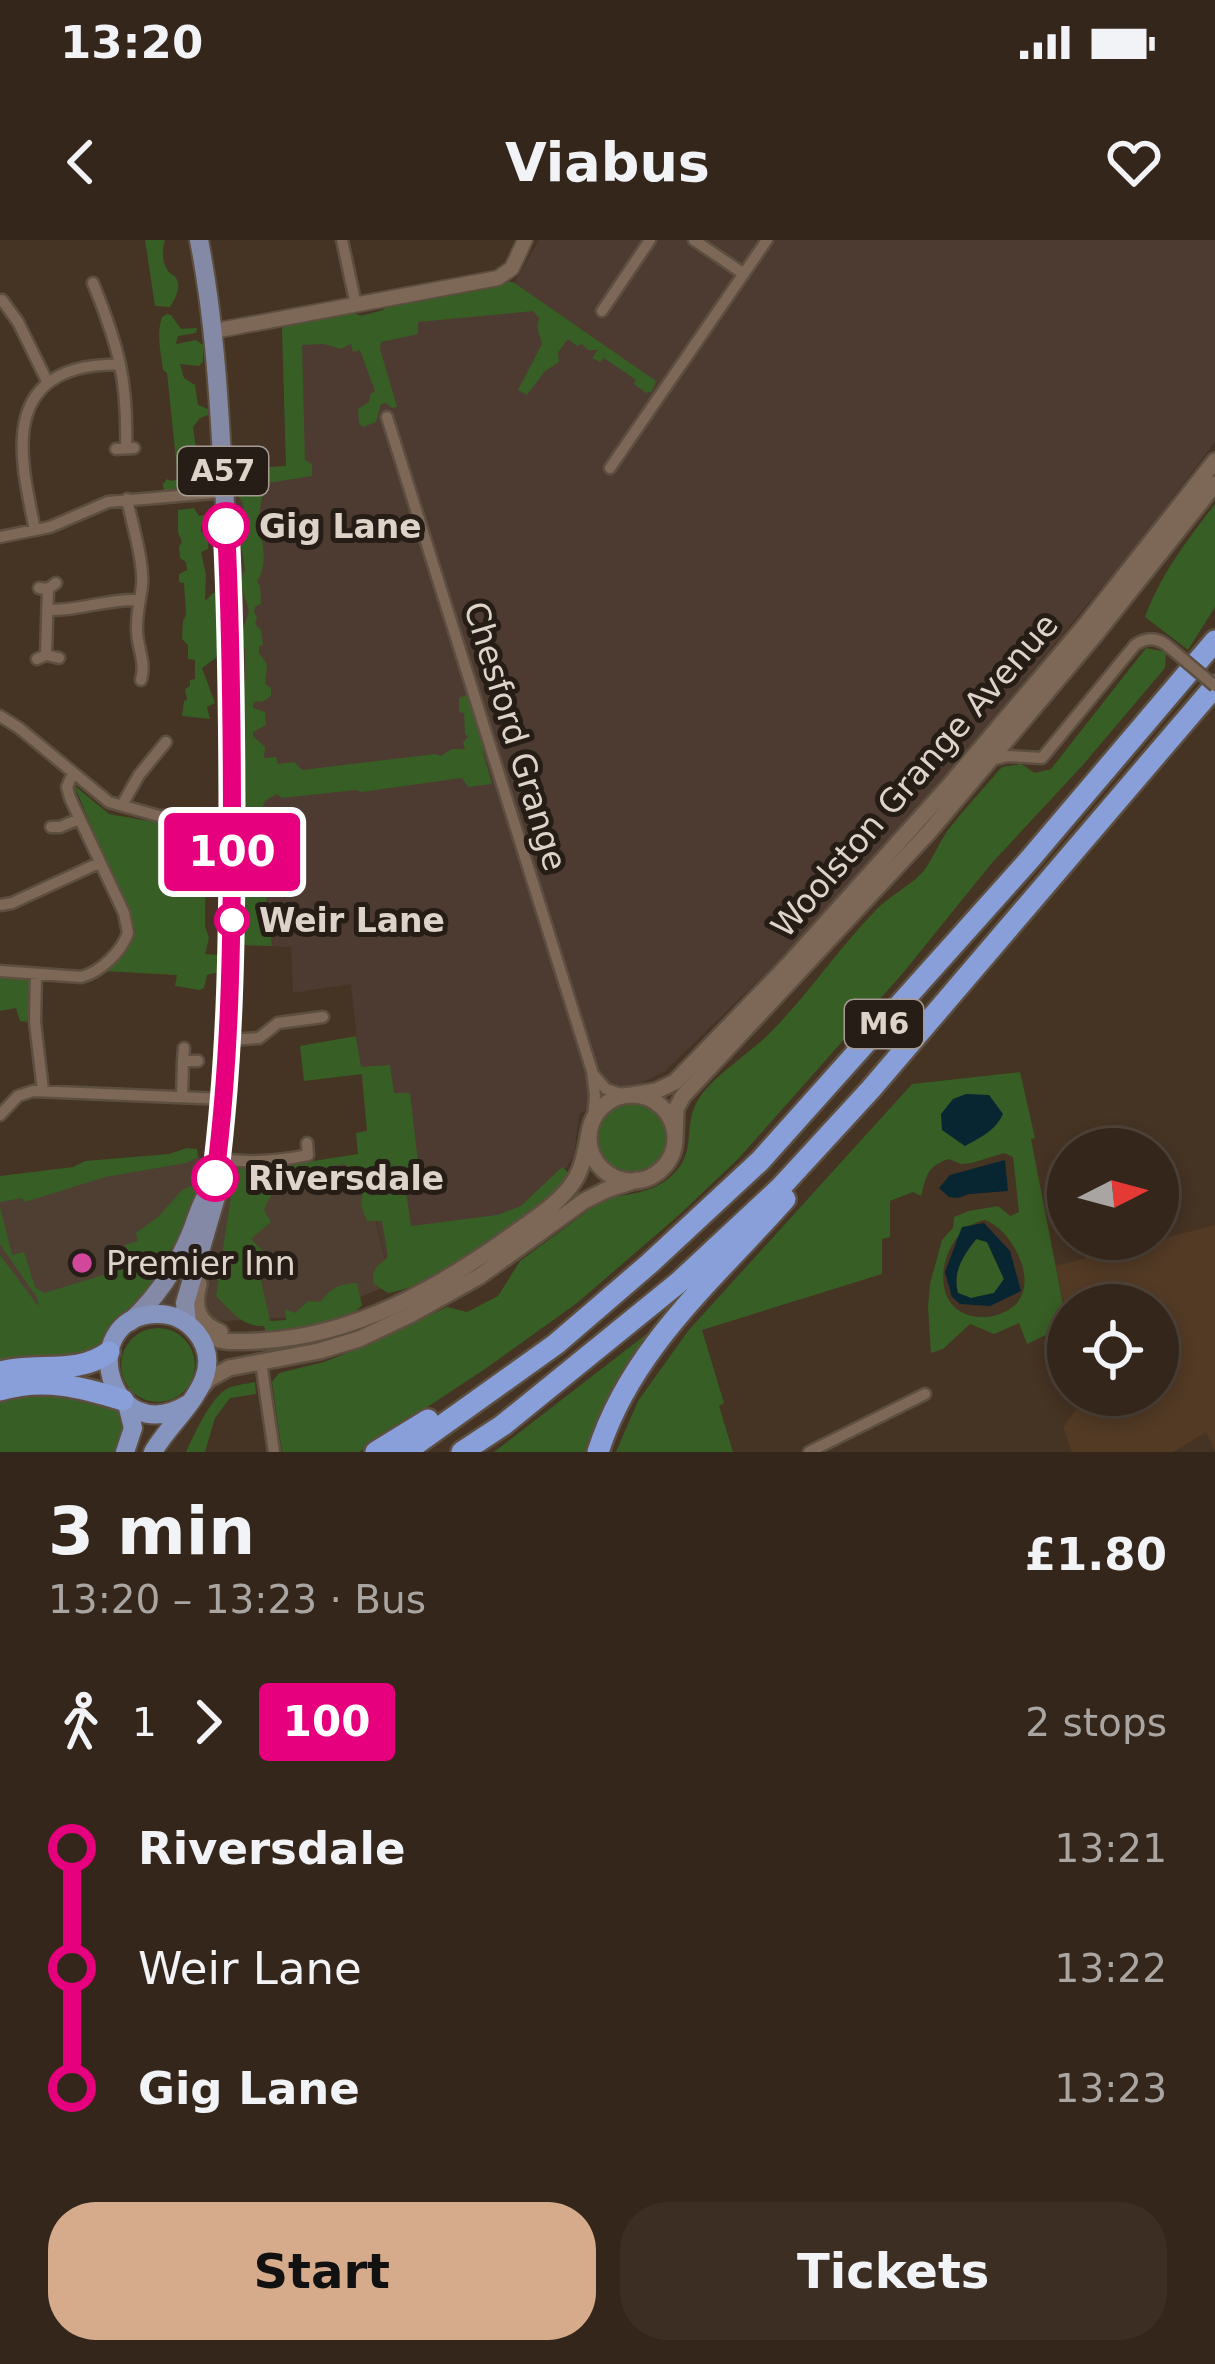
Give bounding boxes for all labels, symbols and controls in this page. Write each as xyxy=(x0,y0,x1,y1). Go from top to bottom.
text: 13:20 xyxy=(60,16,203,69)
icon: back xyxy=(48,129,114,195)
icon: heart xyxy=(1101,129,1167,195)
text: Viabus xyxy=(505,131,710,194)
road number: A57 xyxy=(178,447,268,495)
marker: Gig Lane xyxy=(204,504,248,548)
place label: Gig Lane xyxy=(259,507,422,546)
street label: Chesford Grange xyxy=(456,597,575,875)
street label: Woolston Grange Avenue xyxy=(763,605,1066,945)
line badge: 100 xyxy=(163,813,301,891)
text: 100 xyxy=(188,827,276,876)
place label: Weir Lane xyxy=(259,901,445,940)
marker: Weir Lane xyxy=(216,904,248,936)
road number: M6 xyxy=(845,1000,923,1048)
north arrow xyxy=(1047,1128,1179,1260)
map controls xyxy=(1047,1128,1179,1416)
marker: Riversdale xyxy=(193,1156,237,1200)
place label: Riversdale xyxy=(248,1159,444,1198)
place label: Premier Inn xyxy=(106,1244,296,1283)
marker: Premier Inn xyxy=(69,1250,95,1276)
button: locate xyxy=(1047,1284,1179,1416)
text: 3 min xyxy=(48,1493,255,1570)
text: £1.80 xyxy=(1025,1528,1167,1581)
text: 13:20 – 13:23 · Bus xyxy=(48,1577,426,1622)
icon: walk xyxy=(48,1689,114,1755)
icon: forward xyxy=(175,1689,241,1755)
text: 100 xyxy=(283,1697,371,1746)
text: 1 xyxy=(132,1700,157,1745)
text: 2 stops xyxy=(1025,1700,1167,1745)
text: Riversdale xyxy=(138,1822,405,1875)
text: 13:21 xyxy=(1055,1826,1167,1871)
text: Weir Lane xyxy=(138,1942,362,1995)
text: 13:22 xyxy=(1055,1946,1167,1991)
text: Gig Lane xyxy=(138,2062,360,2115)
text: 13:23 xyxy=(1055,2066,1167,2111)
button: Start xyxy=(48,2202,596,2340)
button: Tickets xyxy=(620,2202,1167,2340)

